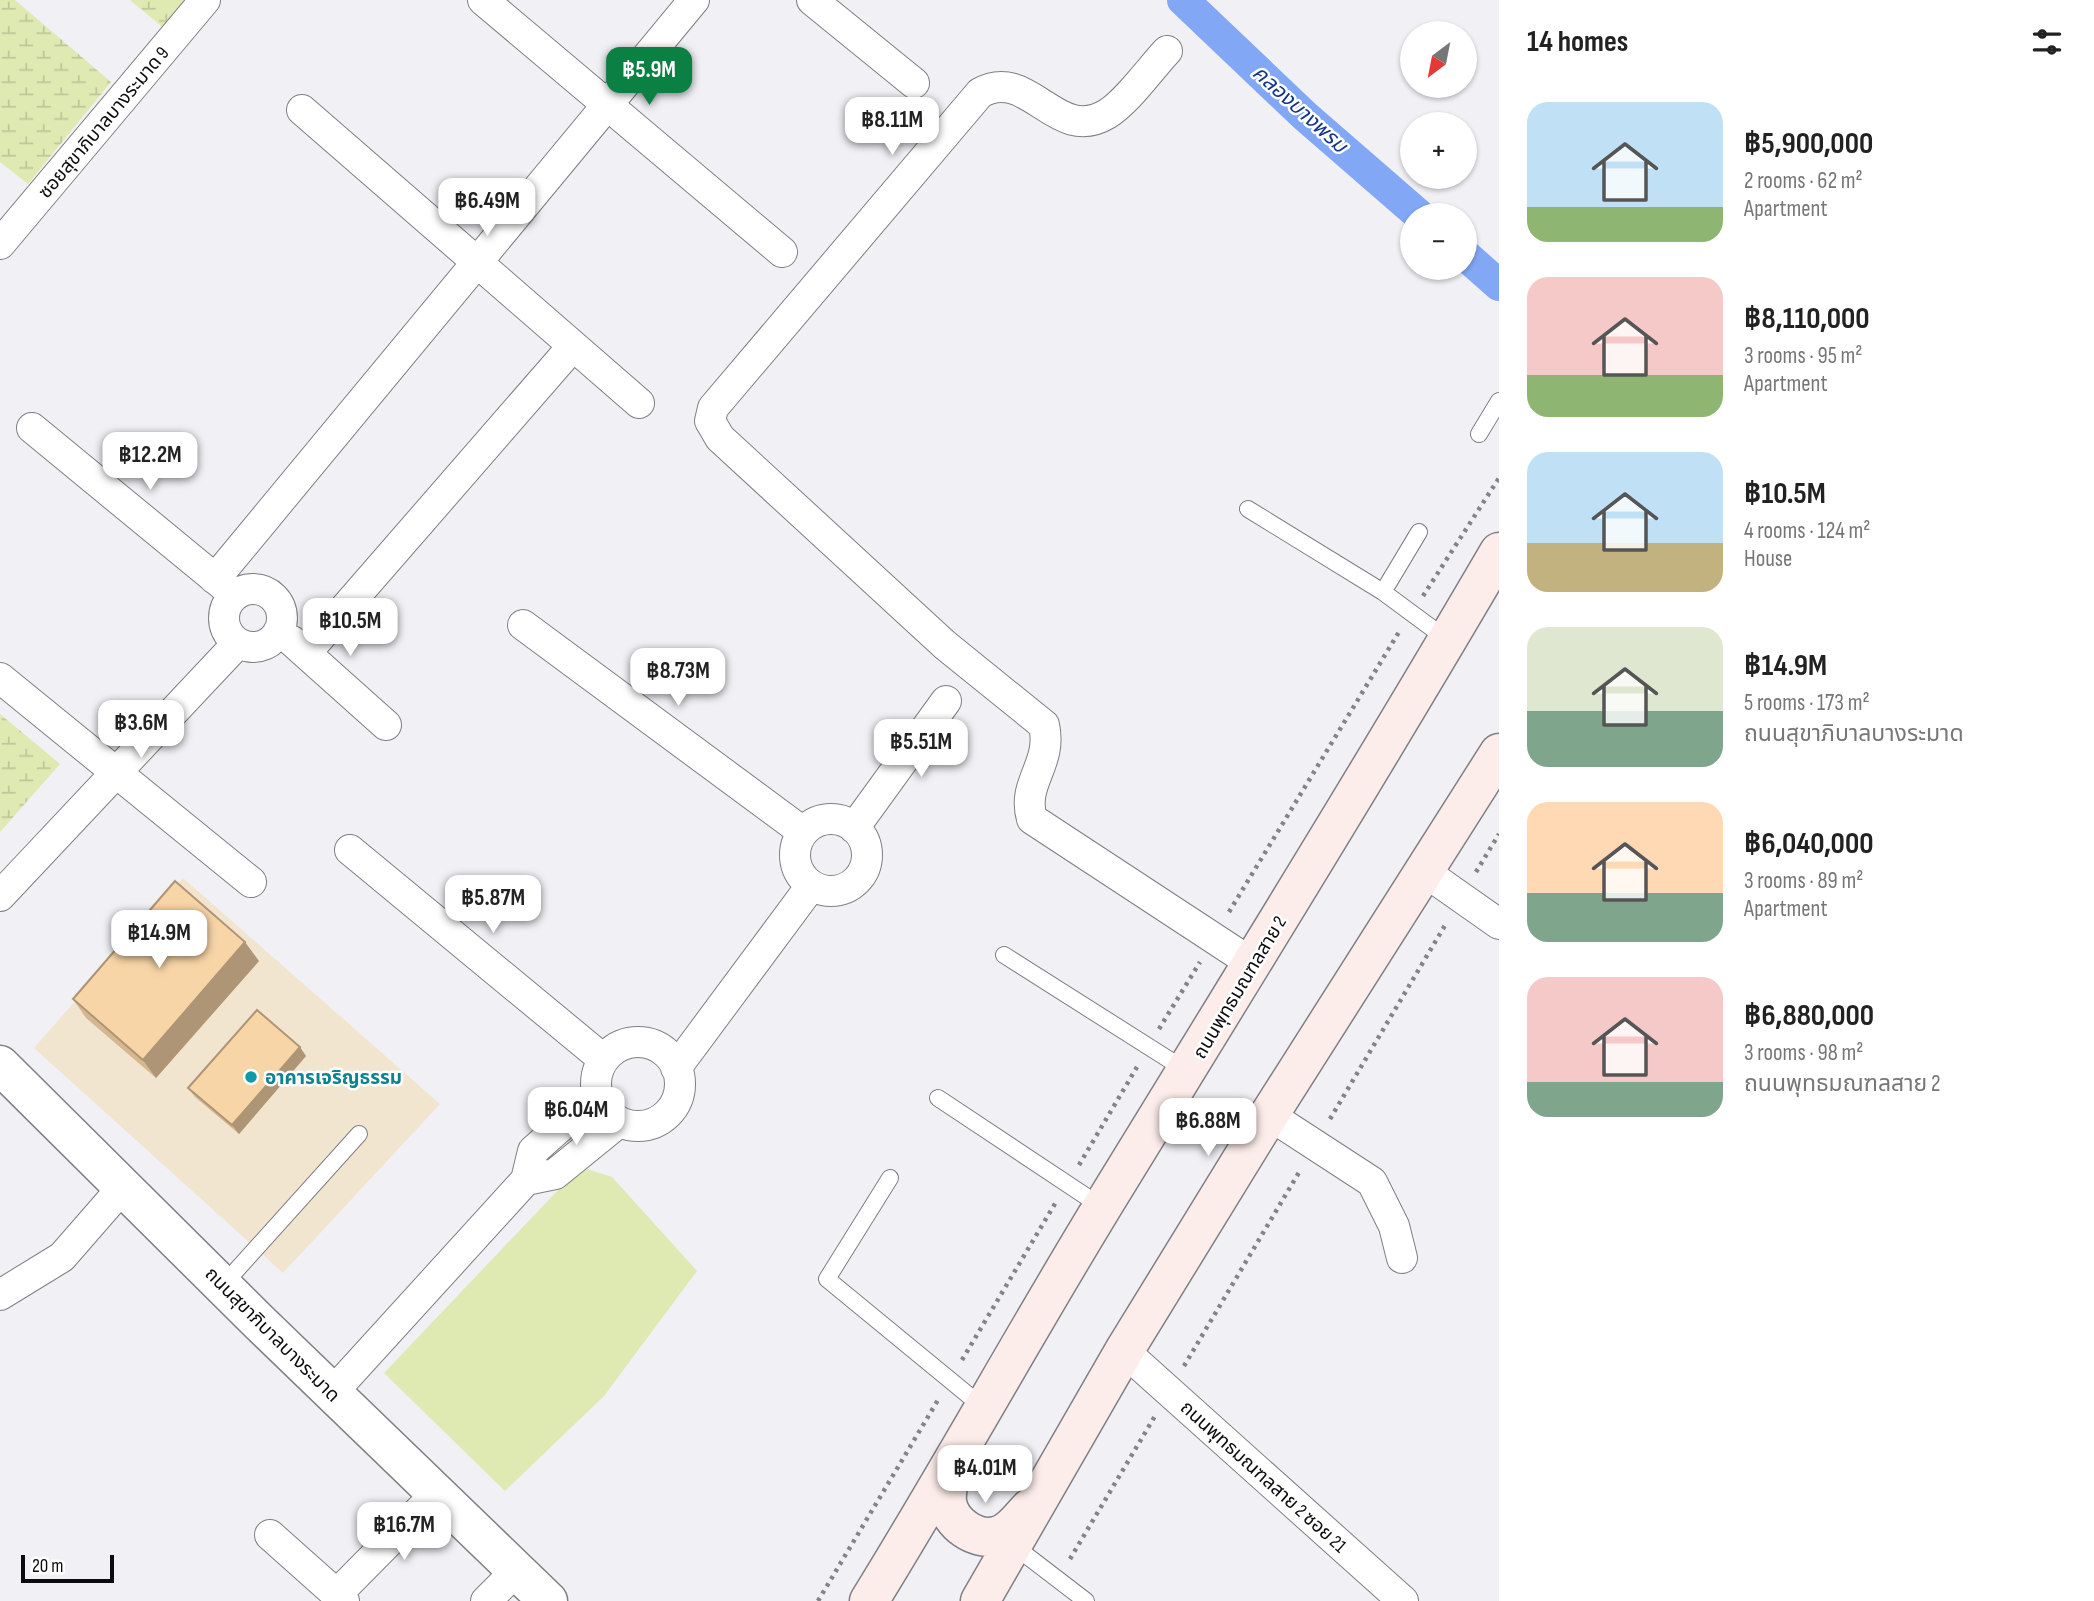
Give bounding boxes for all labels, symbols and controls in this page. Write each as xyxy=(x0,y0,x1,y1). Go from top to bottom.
north arrow xyxy=(1400,21,1477,98)
map controls xyxy=(1400,21,1477,280)
icon: filters xyxy=(2028,23,2066,61)
text: 14 homes xyxy=(1527,24,1628,60)
street label: ซอยสุขาภิบาลบางระมาด 9 xyxy=(34,42,174,203)
pin: ฿5.9M xyxy=(600,48,698,107)
text: ฿5.9M xyxy=(622,56,676,84)
water label: คลองบางพรม xyxy=(1247,60,1354,160)
pin: ฿8.11M xyxy=(835,97,949,157)
text: ฿8.11M xyxy=(861,106,923,134)
button: + xyxy=(1400,112,1477,189)
text: ฿5,900,000 xyxy=(1744,126,1873,162)
icon: home xyxy=(1583,130,1667,214)
text: 2 rooms · 62 m² xyxy=(1744,167,1863,195)
pin: ฿6.49M xyxy=(430,178,544,238)
text: ฿6.49M xyxy=(454,187,520,215)
text: Apartment xyxy=(1744,195,1828,223)
button: − xyxy=(1400,203,1477,280)
text: ฿8,110,000 xyxy=(1744,301,1869,337)
icon: home xyxy=(1583,305,1667,389)
text: 3 rooms · 95 m² xyxy=(1744,342,1863,370)
text: Apartment xyxy=(1744,370,1828,398)
pin: ฿12.2M xyxy=(93,433,207,492)
text: ฿12.2M xyxy=(118,441,182,469)
text: ฿10.5M xyxy=(1744,476,1826,512)
icon: home xyxy=(1583,480,1667,564)
text: 4 rooms · 124 m² xyxy=(1744,517,1870,545)
text: House xyxy=(1744,545,1792,573)
pin: ฿10.5M xyxy=(293,598,407,658)
text: ฿10.5M xyxy=(319,607,381,635)
pin: ฿8.73M xyxy=(621,648,735,708)
text: ฿14.9M xyxy=(1744,648,1827,684)
icon: home xyxy=(1583,655,1667,739)
text: ฿8.73M xyxy=(646,657,710,685)
text: 5 rooms · 173 m² xyxy=(1744,689,1870,717)
pin: ฿3.6M xyxy=(92,700,190,760)
text: ฿3.6M xyxy=(114,709,168,737)
pin: ฿5.51M xyxy=(864,720,978,779)
text: ถนนสุขาภิบาลบางระมาด xyxy=(1744,720,1964,748)
text: ฿5.51M xyxy=(890,728,952,756)
text: ฿6,040,000 xyxy=(1744,826,1873,862)
icon: home xyxy=(1583,830,1667,914)
text: 3 rooms · 89 m² xyxy=(1744,867,1863,895)
pin: ฿5.87M xyxy=(436,876,550,935)
text: ฿5.87M xyxy=(461,884,525,912)
text: Apartment xyxy=(1744,895,1828,923)
pin: ฿14.9M xyxy=(102,911,216,970)
street label: ถนนพุทธมณฑลสาย 2 xyxy=(1189,912,1292,1063)
text: ฿14.9M xyxy=(127,919,191,947)
text: ฿6,880,000 xyxy=(1744,998,1874,1034)
icon: home xyxy=(1583,1005,1667,1089)
text: 3 rooms · 98 m² xyxy=(1744,1039,1863,1067)
place label: อาคารเจริญธรรม xyxy=(265,1067,402,1090)
marker: อาคารเจริญธรรม xyxy=(243,1069,259,1085)
text: ถนนพุทธมณฑลสาย 2 xyxy=(1744,1070,1940,1098)
pin: ฿6.04M xyxy=(519,1088,633,1147)
text: ฿6.04M xyxy=(544,1096,608,1124)
pin: ฿6.88M xyxy=(1151,1098,1265,1158)
text: ฿6.88M xyxy=(1175,1107,1241,1135)
street label: ถนนสุขาภิบาลบางระมาด xyxy=(200,1263,344,1407)
street label: ถนนพุทธมณฑลสาย 2 ซอย 21 xyxy=(1175,1396,1351,1558)
pin: ฿4.01M xyxy=(928,1446,1042,1505)
text: ฿4.01M xyxy=(953,1454,1017,1482)
pin: ฿16.7M xyxy=(347,1502,461,1562)
text: ฿16.7M xyxy=(373,1511,435,1539)
scale bar xyxy=(21,1552,114,1584)
text: 20 m xyxy=(32,1555,64,1578)

